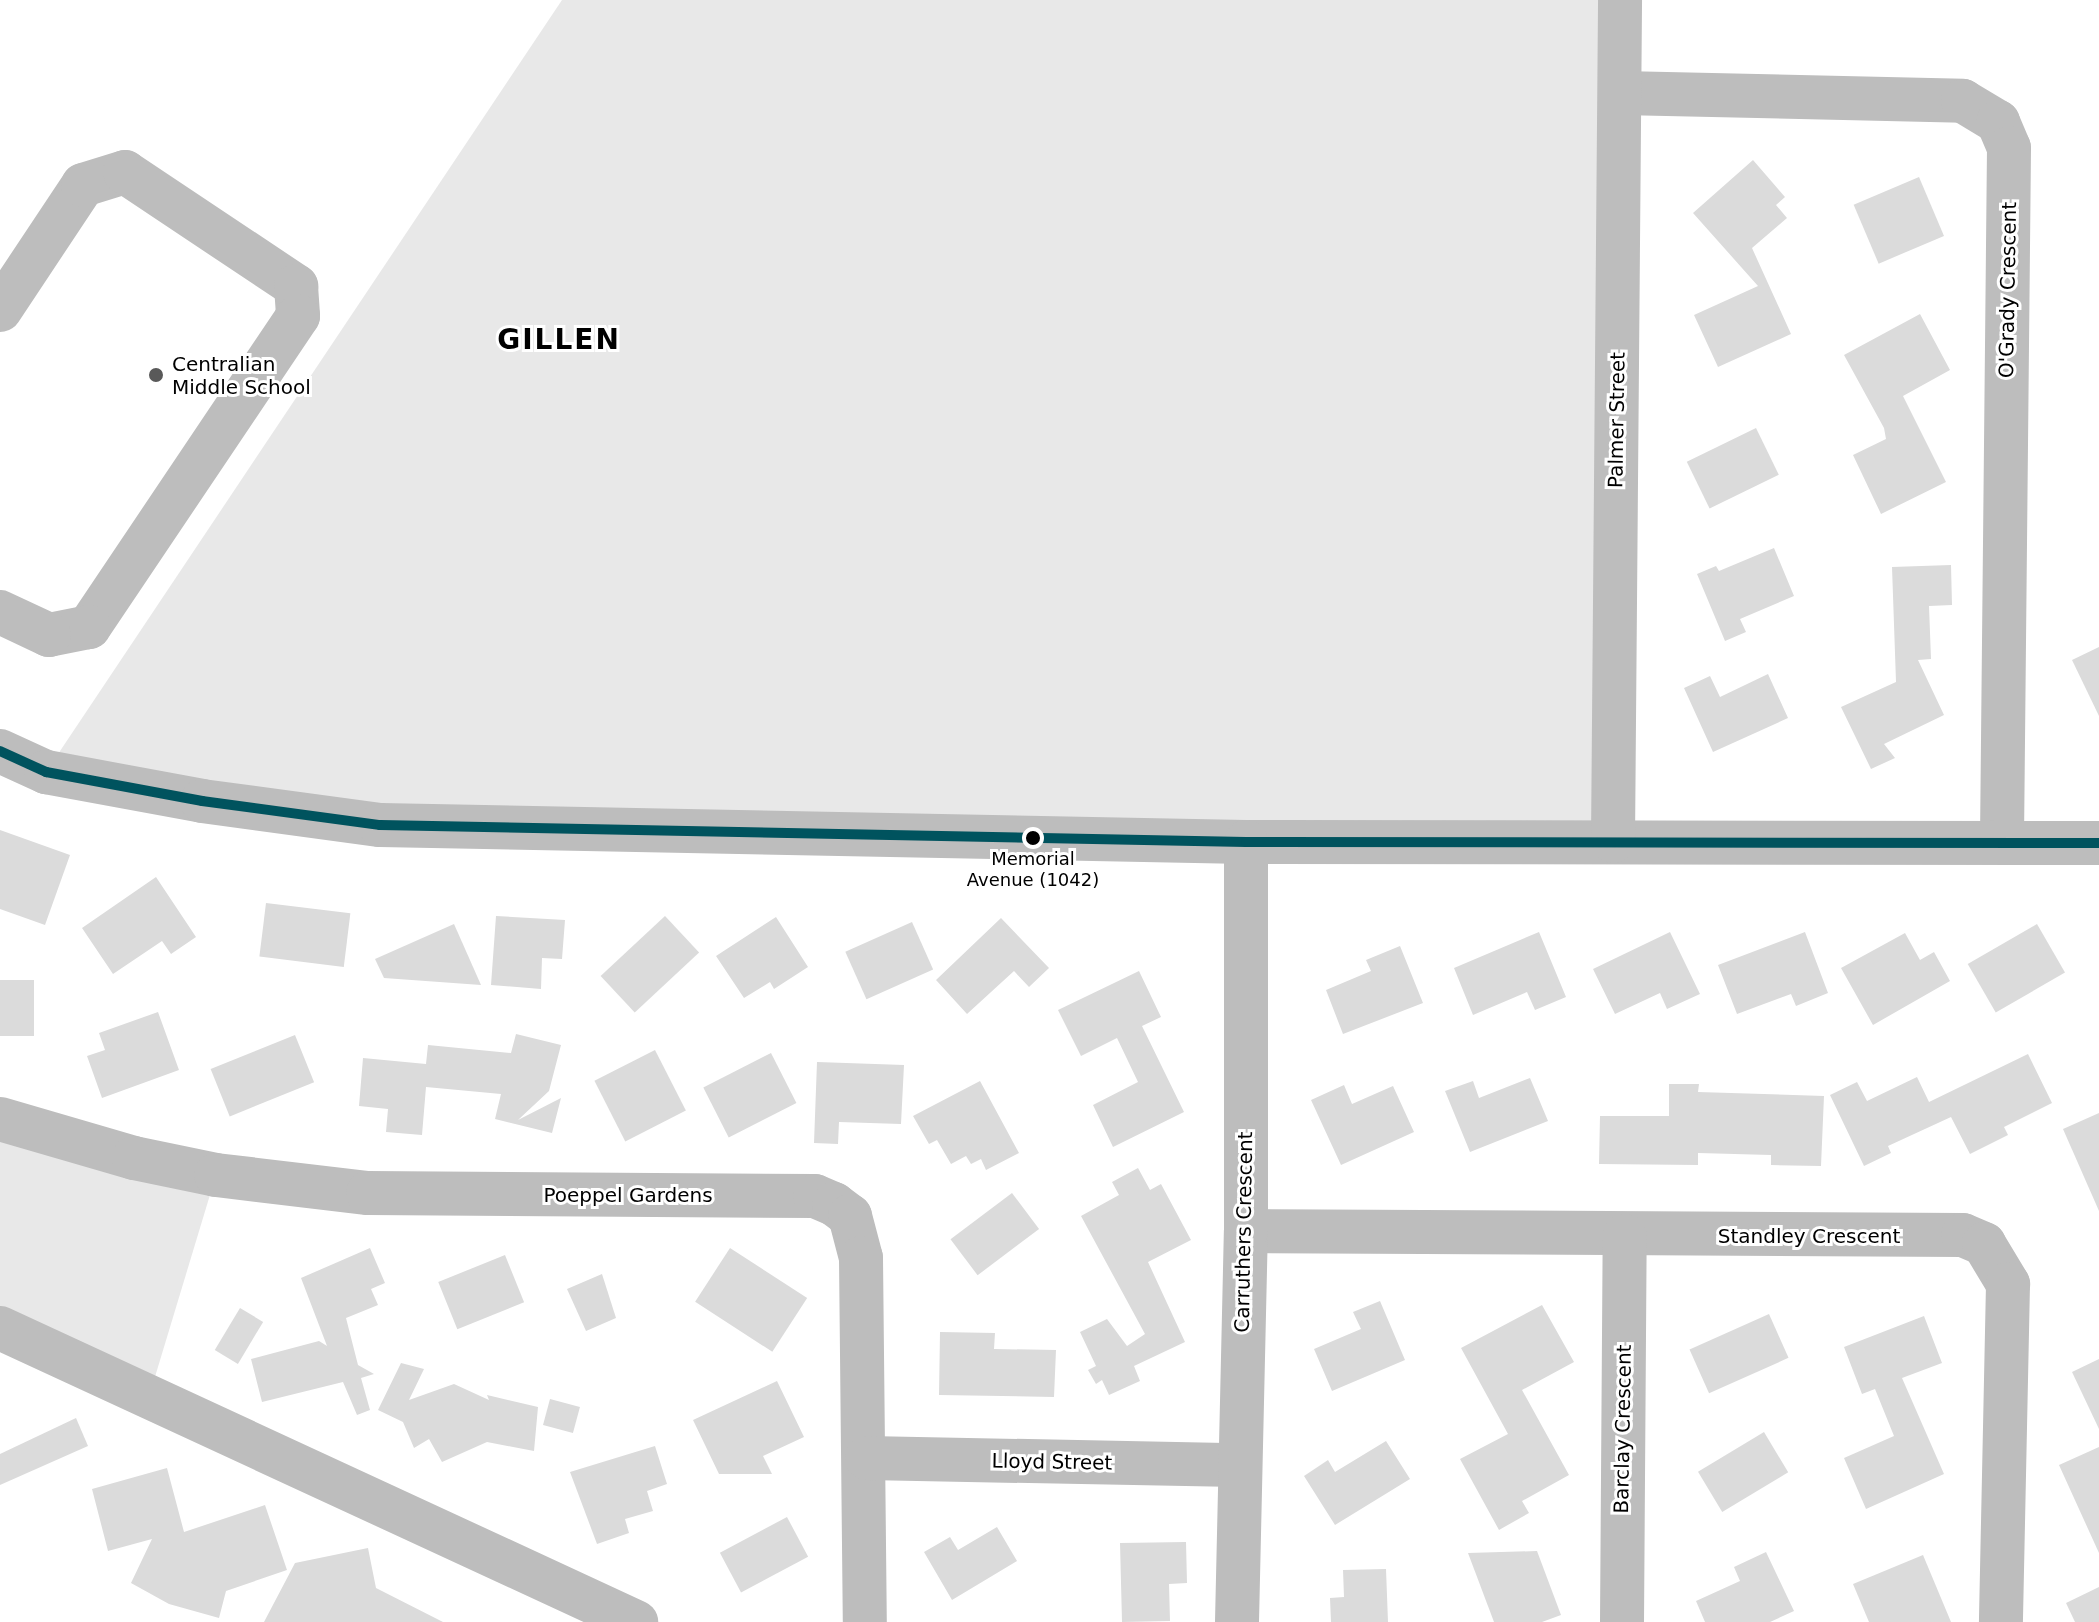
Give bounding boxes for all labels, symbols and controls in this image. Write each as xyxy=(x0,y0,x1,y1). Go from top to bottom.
street label: O'Grady Crescent xyxy=(1994,202,2022,378)
district label: GILLEN xyxy=(497,323,621,357)
place label: Centralian Middle School xyxy=(172,352,311,399)
street label: Palmer Street xyxy=(1604,352,1630,488)
marker: Centralian Middle School xyxy=(147,366,165,384)
marker: Memorial Avenue (1042) xyxy=(1025,830,1041,846)
place label: Memorial Avenue (1042) xyxy=(967,849,1099,892)
street label: Carruthers Crescent xyxy=(1230,1131,1258,1333)
street label: Poeppel Gardens xyxy=(543,1183,713,1207)
street label: Standley Crescent xyxy=(1718,1224,1900,1248)
street label: Barclay Crescent xyxy=(1610,1344,1636,1514)
street label: Lloyd Street xyxy=(992,1449,1112,1475)

